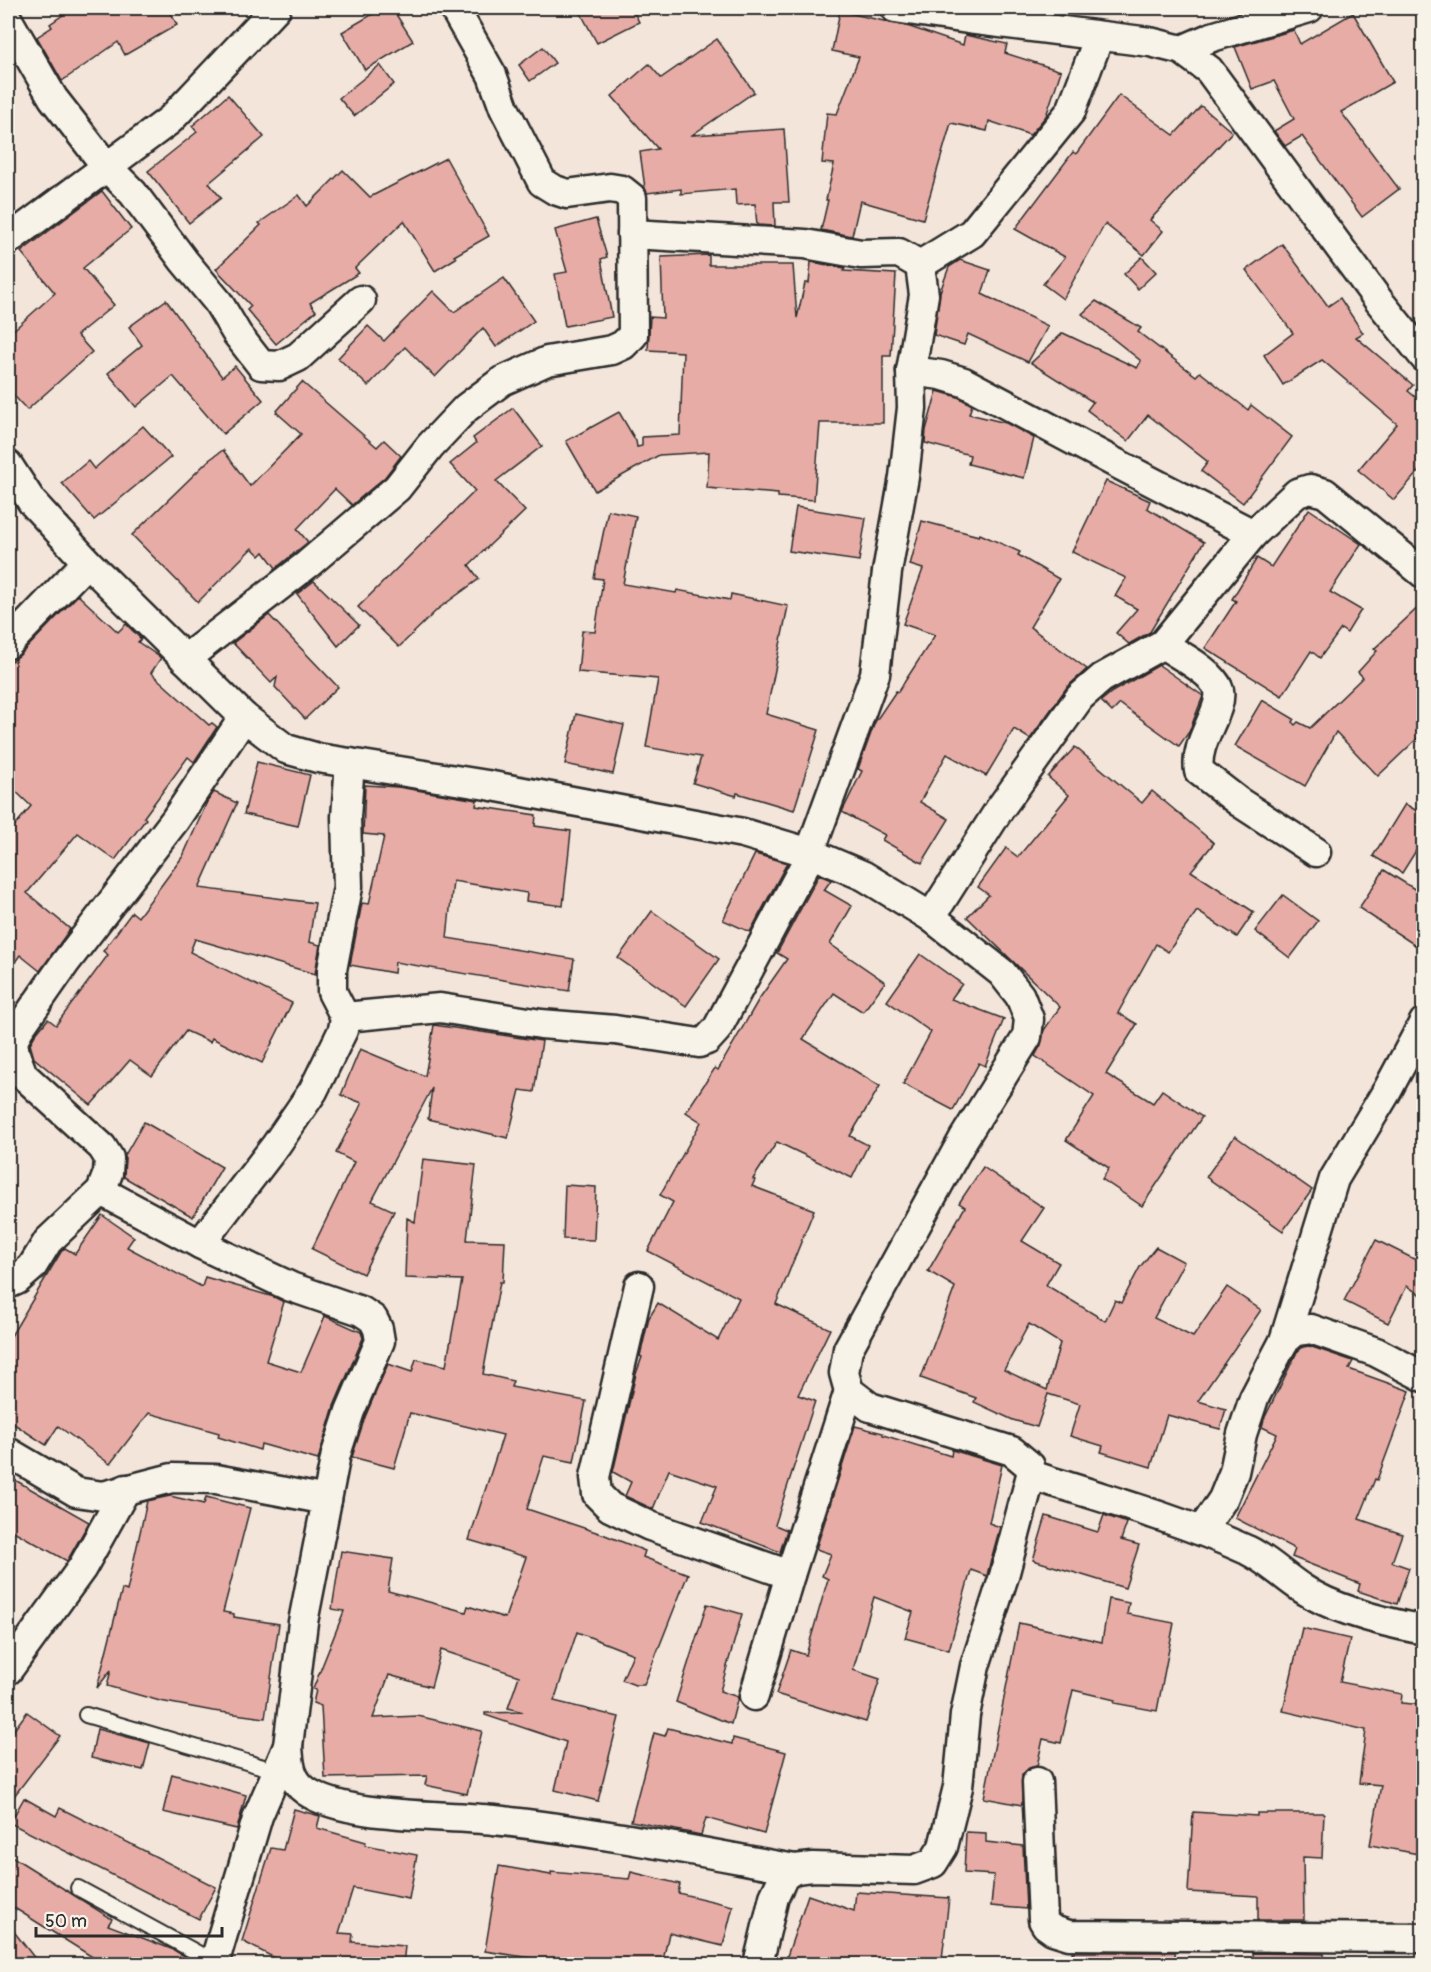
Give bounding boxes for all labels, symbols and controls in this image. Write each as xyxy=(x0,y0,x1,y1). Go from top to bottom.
scale bar xyxy=(36,1900,222,1938)
text: 50 m xyxy=(45,1910,87,1933)

